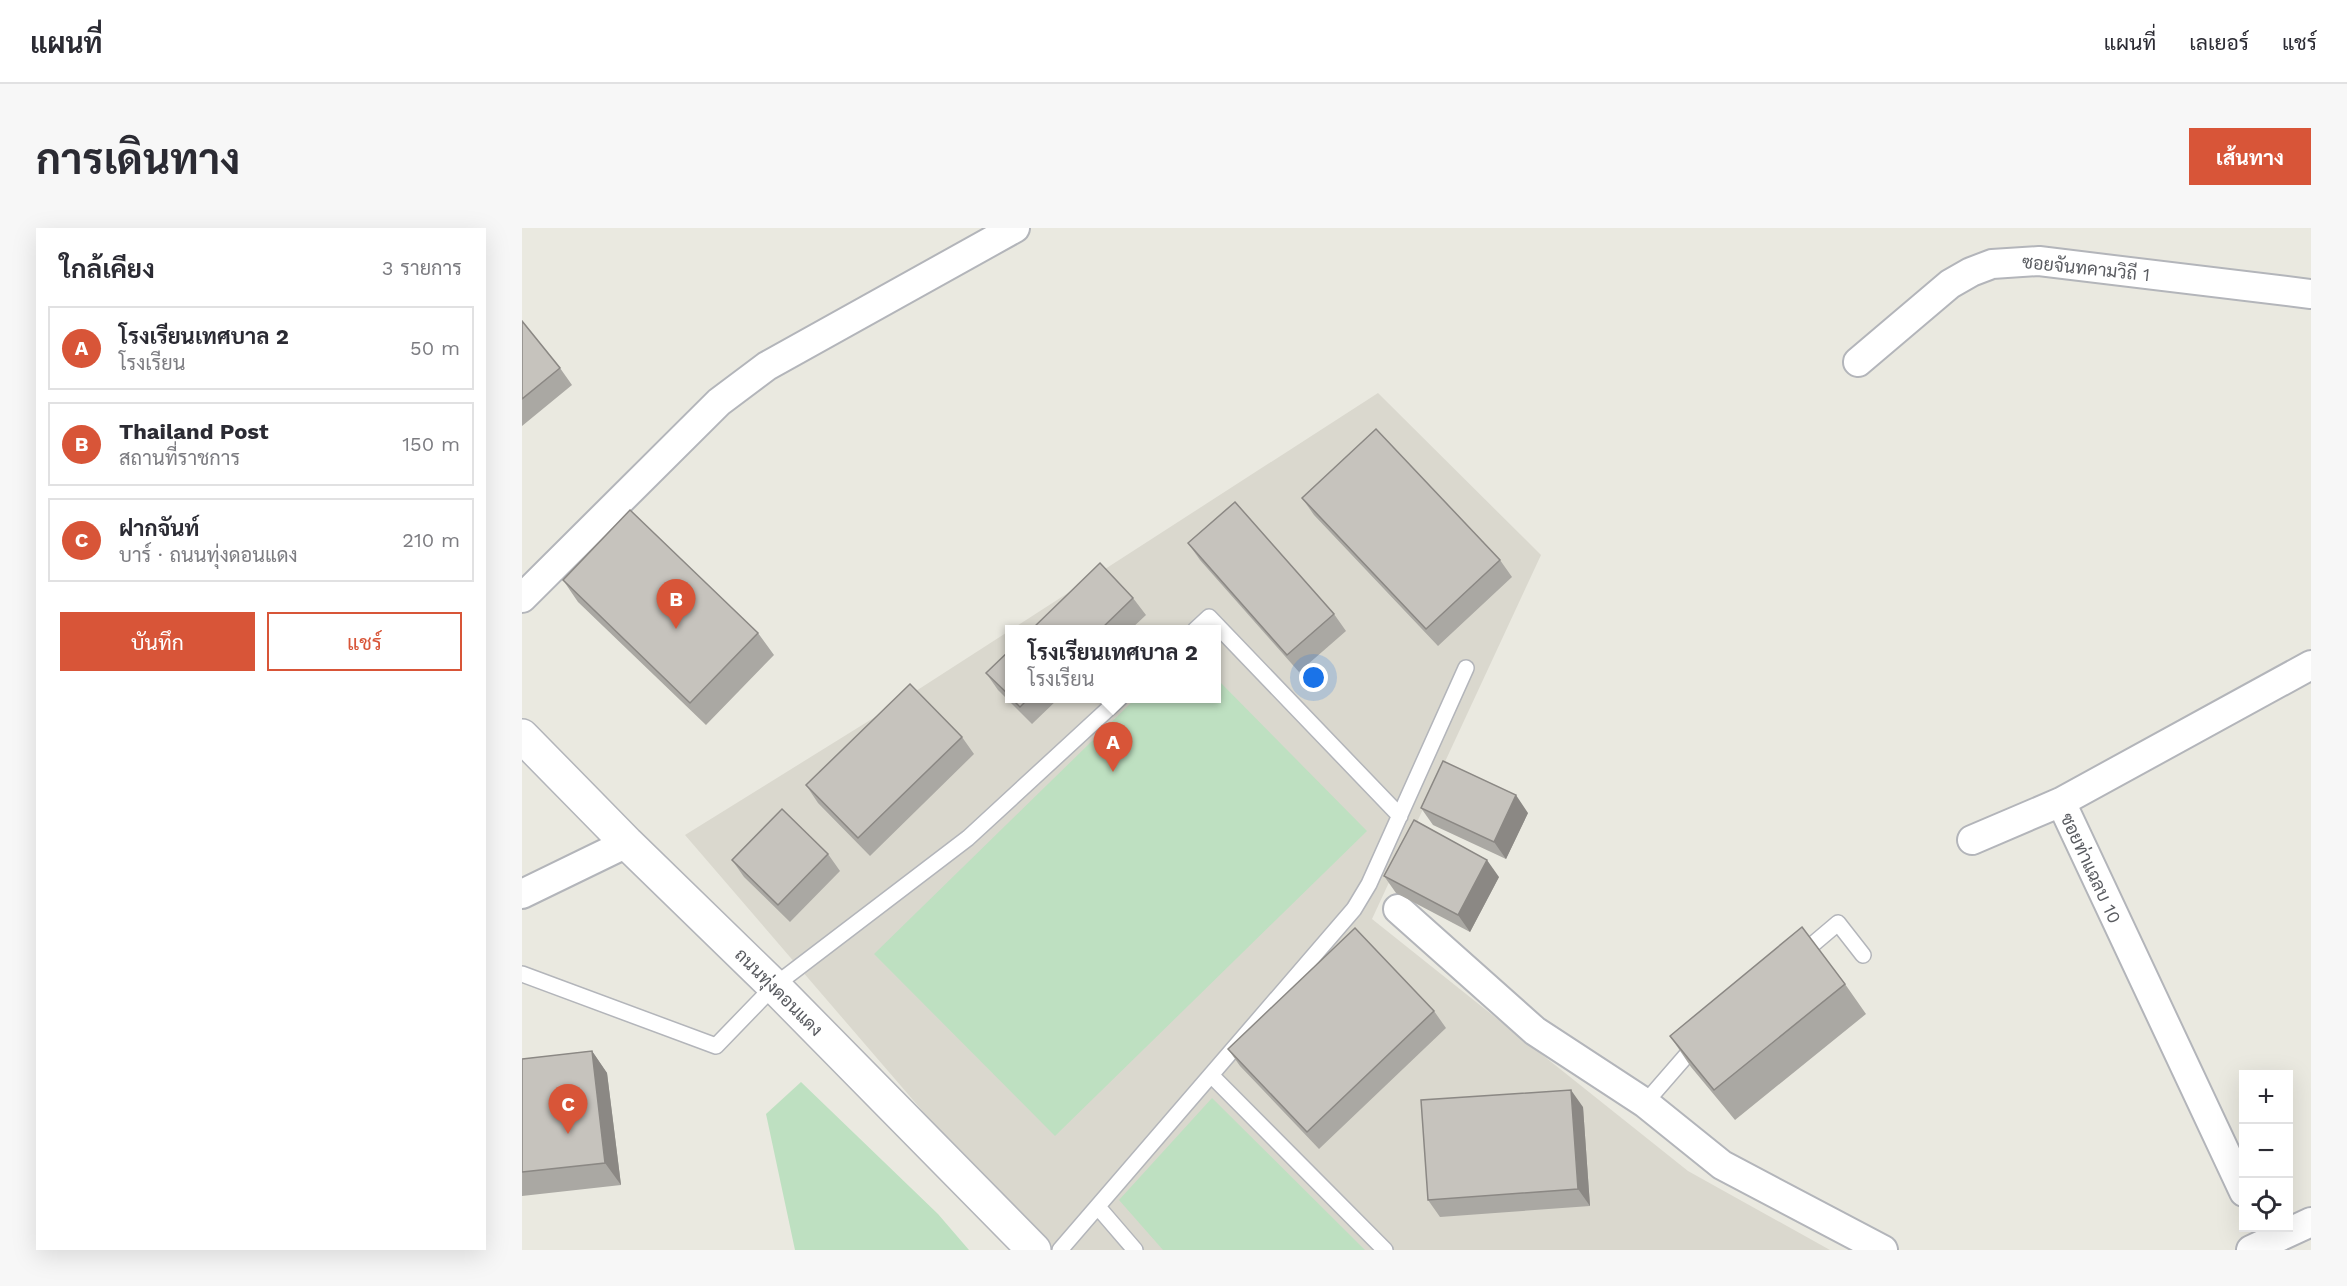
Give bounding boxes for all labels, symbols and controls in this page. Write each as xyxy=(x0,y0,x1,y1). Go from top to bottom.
text: แผนที่ xyxy=(30,27,103,60)
text: แผนที่ xyxy=(2104,30,2156,55)
text: เลเยอร์ xyxy=(2189,30,2249,55)
text: แชร์ xyxy=(2282,30,2317,55)
button: เส้นทาง xyxy=(2189,128,2311,185)
text: การเดินทาง xyxy=(36,135,240,184)
street label: ซอยจันทคามวิถี 1 xyxy=(2021,249,2151,285)
text: ใกล้เคียง xyxy=(60,254,155,284)
text: 3 รายการ xyxy=(382,256,462,280)
text: โรงเรียนเทศบาล 2 xyxy=(119,324,289,349)
text: A xyxy=(75,336,88,360)
text: 50 m xyxy=(410,336,460,360)
text: โรงเรียน xyxy=(119,351,185,375)
text: Thailand Post xyxy=(119,419,269,444)
text: B xyxy=(75,432,88,456)
text: 150 m xyxy=(402,432,460,456)
text: สถานที่ราชการ xyxy=(119,446,240,470)
text: ฝากจันท์ xyxy=(119,516,199,541)
text: C xyxy=(75,528,88,552)
text: 210 m xyxy=(402,528,460,552)
text: บาร์ · ถนนทุ่งดอนแดง xyxy=(119,543,298,567)
pin: B xyxy=(656,580,696,629)
button: บันทึก xyxy=(60,612,255,671)
button: แชร์ xyxy=(267,612,462,671)
popup xyxy=(1005,625,1221,703)
text: โรงเรียนเทศบาล 2 xyxy=(1028,640,1198,665)
your location xyxy=(1299,663,1328,692)
text: โรงเรียน xyxy=(1028,667,1094,691)
pin: A xyxy=(1094,722,1132,772)
street label: ซอยท่าแฉลบ 10 xyxy=(2056,809,2127,926)
street label: ถนนทุ่งดอนแดง xyxy=(729,943,828,1042)
map controls xyxy=(2239,1070,2293,1232)
button: + xyxy=(2239,1070,2293,1124)
pin: C xyxy=(548,1084,588,1134)
button: − xyxy=(2239,1124,2293,1178)
button: locate xyxy=(2239,1178,2293,1232)

